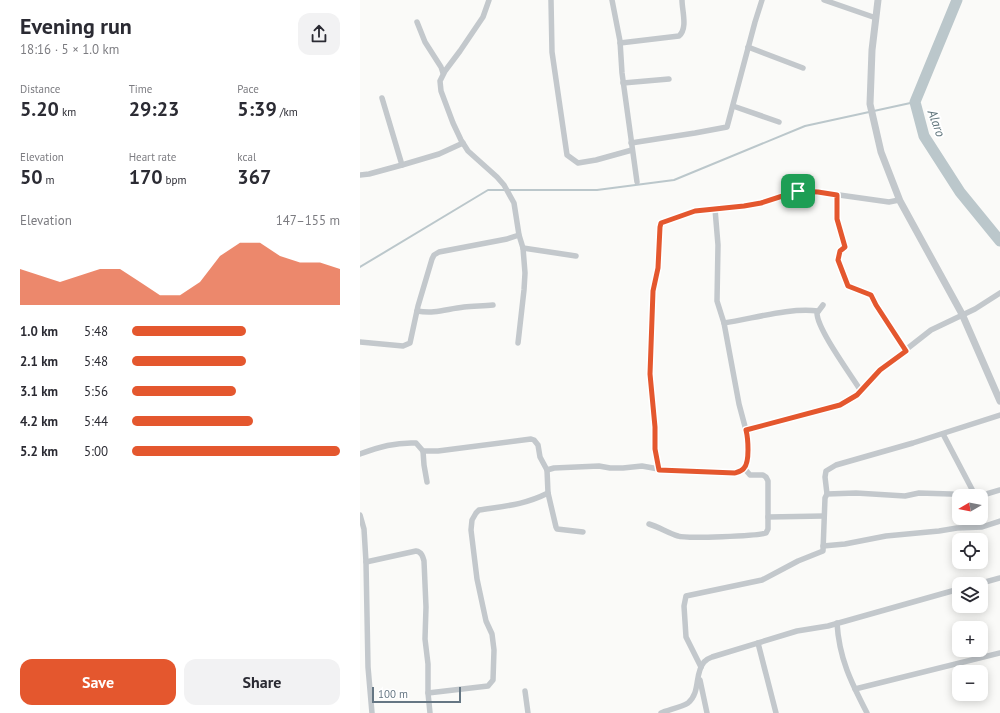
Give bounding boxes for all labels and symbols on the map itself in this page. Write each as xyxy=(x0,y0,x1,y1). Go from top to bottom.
water label: Alaro xyxy=(923,106,949,140)
pin xyxy=(781,174,815,208)
north arrow xyxy=(952,489,988,525)
scale bar xyxy=(372,685,461,704)

